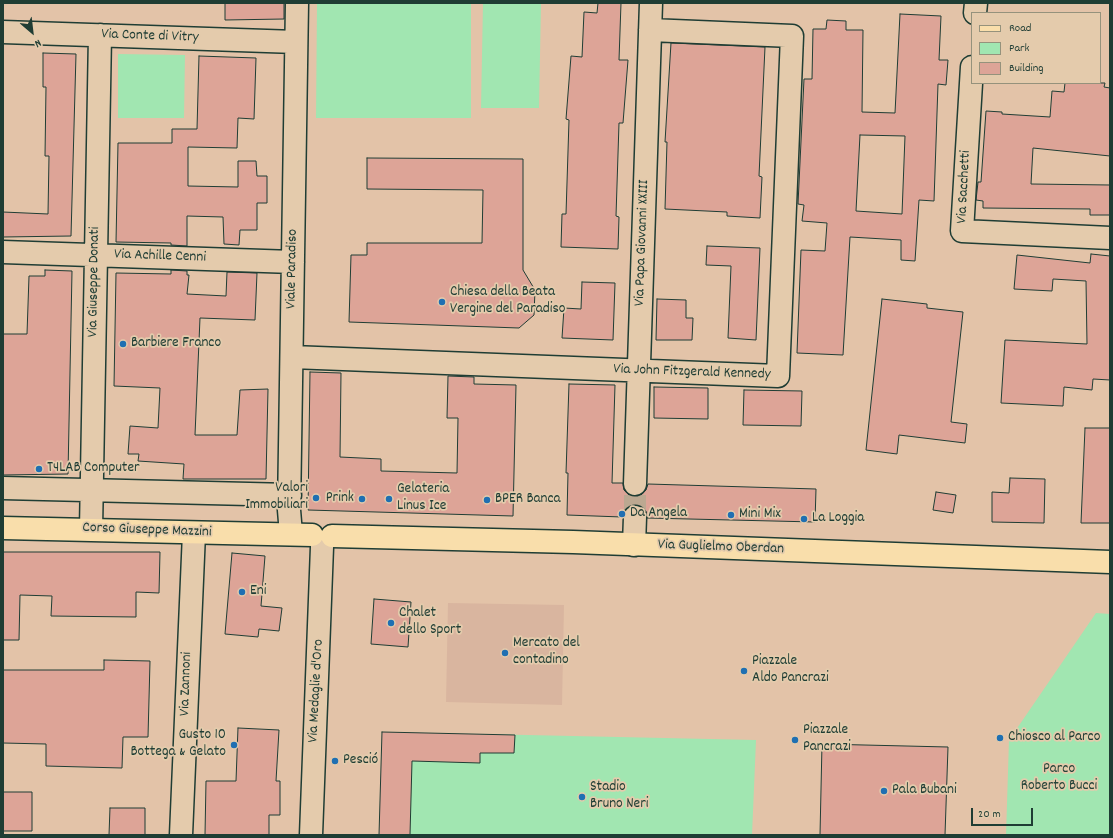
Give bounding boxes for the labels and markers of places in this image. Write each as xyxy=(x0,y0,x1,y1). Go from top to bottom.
place label: Chiesa della Beata Vergine del Paradiso xyxy=(450,284,566,319)
marker: Chiesa della Beata Vergine del Paradiso xyxy=(437,297,447,307)
place label: Barbiere Franco xyxy=(131,335,221,353)
marker: Barbiere Franco xyxy=(118,339,128,349)
place label: T4LAB Computer xyxy=(47,460,140,478)
marker: T4LAB Computer xyxy=(34,464,44,474)
place label: Valori Immobiliari xyxy=(245,480,308,515)
place label: Gelateria Linus Ice xyxy=(397,481,449,516)
place label: Prink xyxy=(326,490,354,508)
place label: BPER Banca xyxy=(495,491,561,509)
marker: Valori Immobiliari xyxy=(311,493,321,503)
marker: Prink xyxy=(357,494,367,504)
marker: Gelateria Linus Ice xyxy=(384,494,394,504)
marker: BPER Banca xyxy=(482,495,492,505)
place label: Da Angela xyxy=(630,505,687,523)
place label: Mini Mix xyxy=(739,506,781,524)
marker: Da Angela xyxy=(617,509,627,519)
marker: Mini Mix xyxy=(726,510,736,520)
place label: La Loggia xyxy=(812,510,864,528)
marker: La Loggia xyxy=(799,514,809,524)
place label: Eni xyxy=(250,583,266,601)
marker: Eni xyxy=(237,587,247,597)
place label: Chalet dello Sport xyxy=(399,605,461,640)
marker: Chalet dello Sport xyxy=(386,618,396,628)
place label: Mercato del contadino xyxy=(513,635,580,670)
marker: Mercato del contadino xyxy=(500,648,510,658)
place label: Piazzale Aldo Pancrazi xyxy=(752,653,829,688)
marker: Piazzale Aldo Pancrazi xyxy=(739,666,749,676)
place label: Piazzale Pancrazi xyxy=(803,722,851,757)
place label: Gusto 10 Bottega & Gelato xyxy=(130,727,226,762)
place label: Chiosco al Parco xyxy=(1008,729,1100,747)
marker: Chiosco al Parco xyxy=(995,733,1005,743)
marker: Piazzale Pancrazi xyxy=(790,735,800,745)
marker: Gusto 10 Bottega & Gelato xyxy=(229,740,239,750)
place label: Pesció xyxy=(343,752,378,770)
marker: Pesció xyxy=(330,756,340,766)
place label: Stadio Bruno Neri xyxy=(590,779,648,814)
place label: Pala Bubani xyxy=(892,782,957,800)
marker: Pala Bubani xyxy=(879,786,889,796)
marker: Stadio Bruno Neri xyxy=(577,792,587,802)

